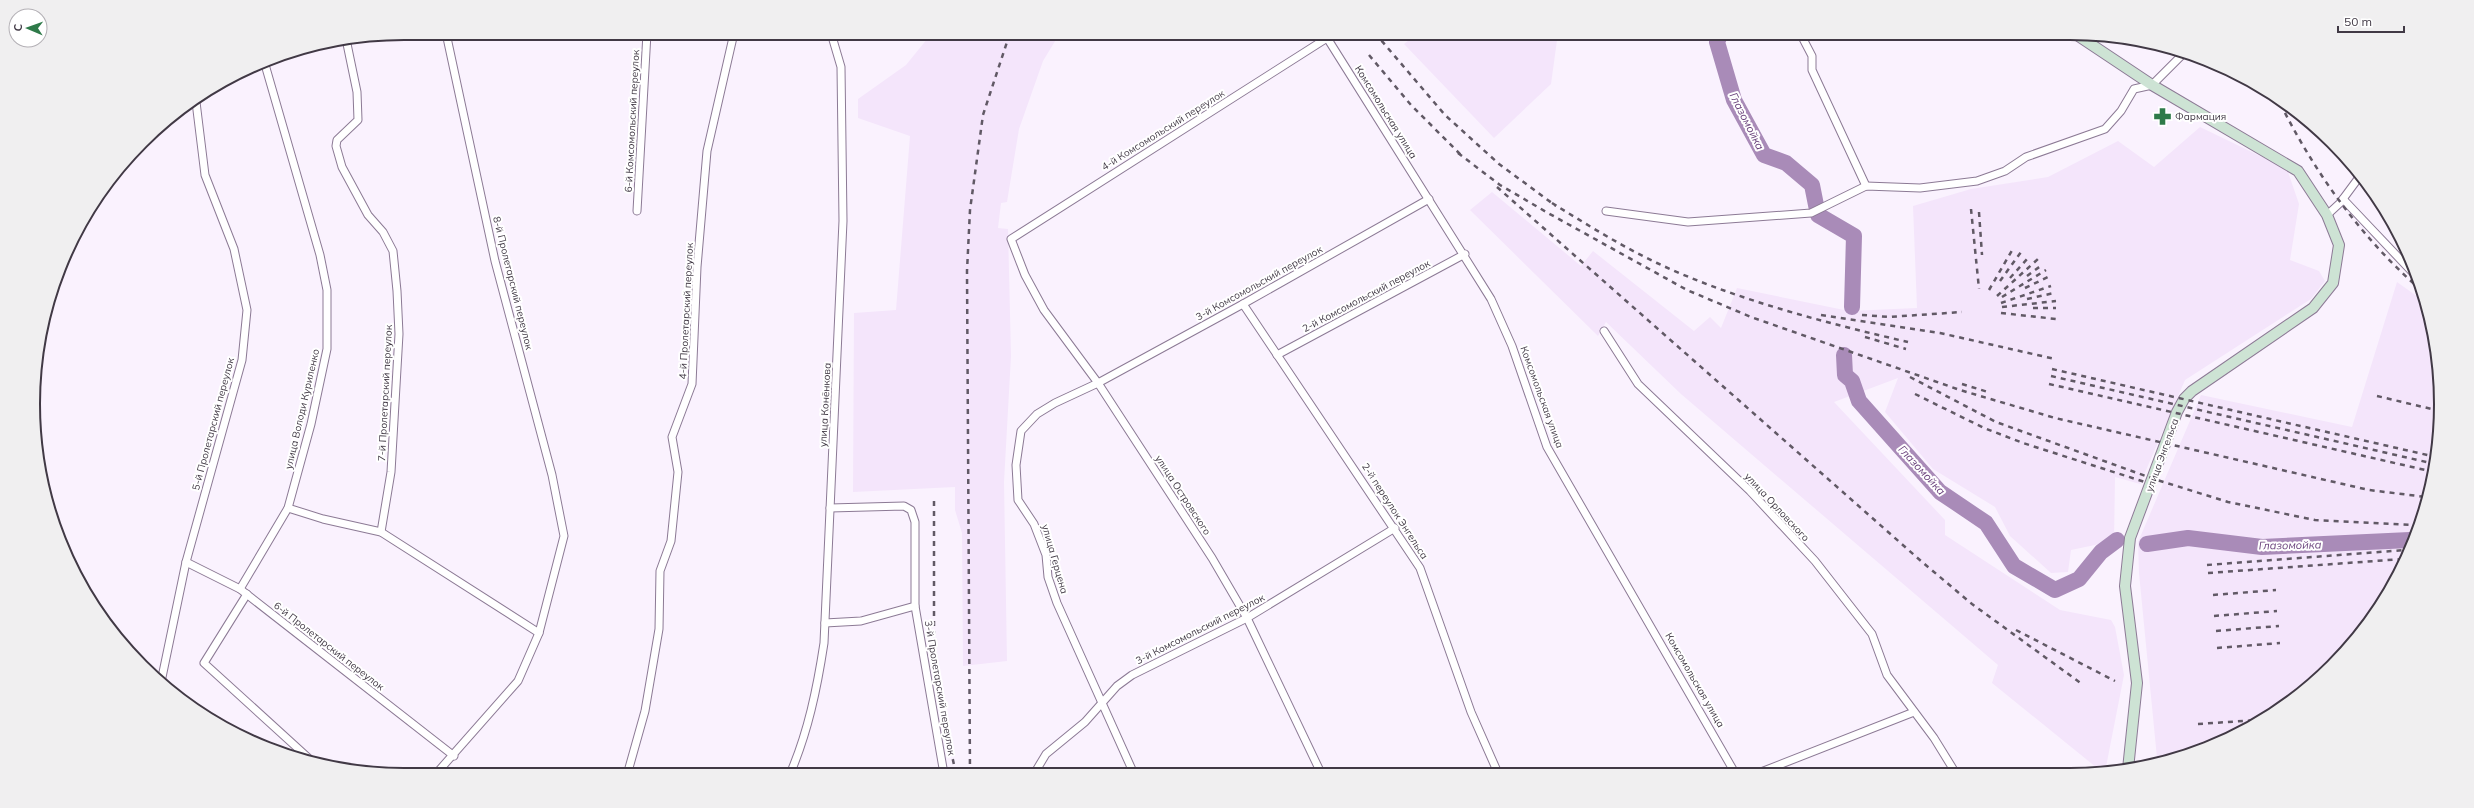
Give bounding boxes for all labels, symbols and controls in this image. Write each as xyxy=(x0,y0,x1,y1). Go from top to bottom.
north arrow xyxy=(8,8,48,48)
scale bar xyxy=(2338,8,2404,34)
text: 50 m xyxy=(2344,14,2372,29)
text: С xyxy=(11,23,25,32)
street label: 6-й Комсомольский переулок xyxy=(622,49,642,193)
street label: Комсомольская улица xyxy=(1352,63,1420,161)
street label: 4-й Комсомольский переулок xyxy=(1099,86,1227,173)
water label: Глазомойка xyxy=(1727,90,1768,152)
pharmacy icon: Фармация xyxy=(2152,106,2172,126)
place label: Фармация xyxy=(2175,110,2226,123)
street label: 8-й Пролетарский переулок xyxy=(490,215,536,351)
street label: 4-й Пролетарский переулок xyxy=(676,242,696,380)
street label: 3-й Комсомольский переулок xyxy=(1193,242,1325,323)
street label: 2-й Комсомольский переулок xyxy=(1300,256,1433,335)
street label: 7-й Пролетарский переулок xyxy=(375,324,395,462)
street label: Комсомольская улица xyxy=(1518,344,1566,450)
street label: улица Володи Куриленко xyxy=(282,347,322,470)
street label: 5-й Пролетарский переулок xyxy=(189,356,237,492)
street label: улица Конёнкова xyxy=(816,362,834,448)
street label: улица Энгельса xyxy=(2143,417,2181,493)
water label: Глазомойка xyxy=(1896,442,1949,498)
street label: улица Островского xyxy=(1152,452,1214,538)
street label: 2-й переулок Энгельса xyxy=(1359,460,1431,562)
street label: улица Орловского xyxy=(1742,470,1812,544)
street label: улица Герцена xyxy=(1039,523,1071,595)
water label: Глазомойка xyxy=(2259,537,2322,553)
street label: 3-й Комсомольский переулок xyxy=(1133,591,1267,667)
street label: 6-й Пролетарский переулок xyxy=(271,599,387,694)
street label: 3-й Пролетарский переулок xyxy=(922,620,958,757)
street label: Комсомольская улица xyxy=(1662,630,1728,730)

